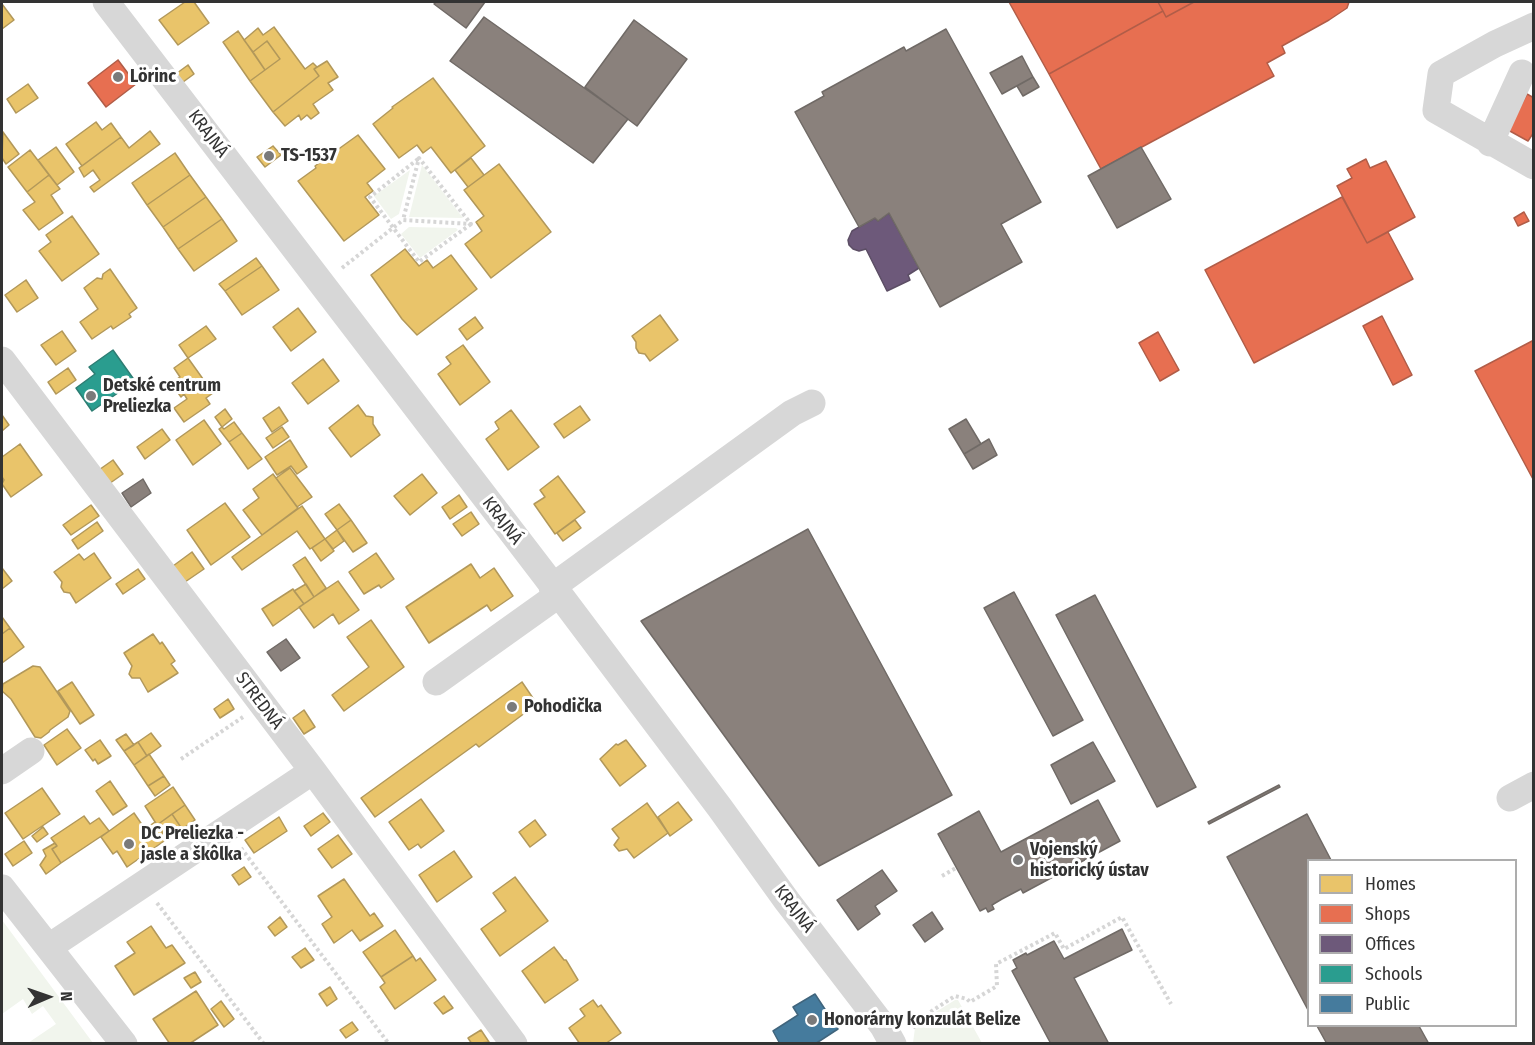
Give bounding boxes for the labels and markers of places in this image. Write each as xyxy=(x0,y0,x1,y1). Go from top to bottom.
place label: Lörinc xyxy=(130,66,176,88)
marker: Lörinc xyxy=(111,70,125,84)
place label: TS-1537 xyxy=(281,145,337,167)
marker: TS-1537 xyxy=(262,149,276,163)
place label: Detské centrum Preliezka xyxy=(103,375,221,418)
marker: Detské centrum Preliezka xyxy=(84,389,98,403)
place label: Pohodička xyxy=(524,696,602,718)
marker: Pohodička xyxy=(505,700,519,714)
place label: DC Preliezka - jasle a škôlka xyxy=(141,823,244,866)
marker: DC Preliezka - jasle a škôlka xyxy=(122,837,136,851)
place label: Vojenský historický ústav xyxy=(1030,839,1149,882)
marker: Vojenský historický ústav xyxy=(1011,853,1025,867)
place label: Honorárny konzulát Belize xyxy=(824,1009,1021,1031)
marker: Honorárny konzulát Belize xyxy=(805,1013,819,1027)

